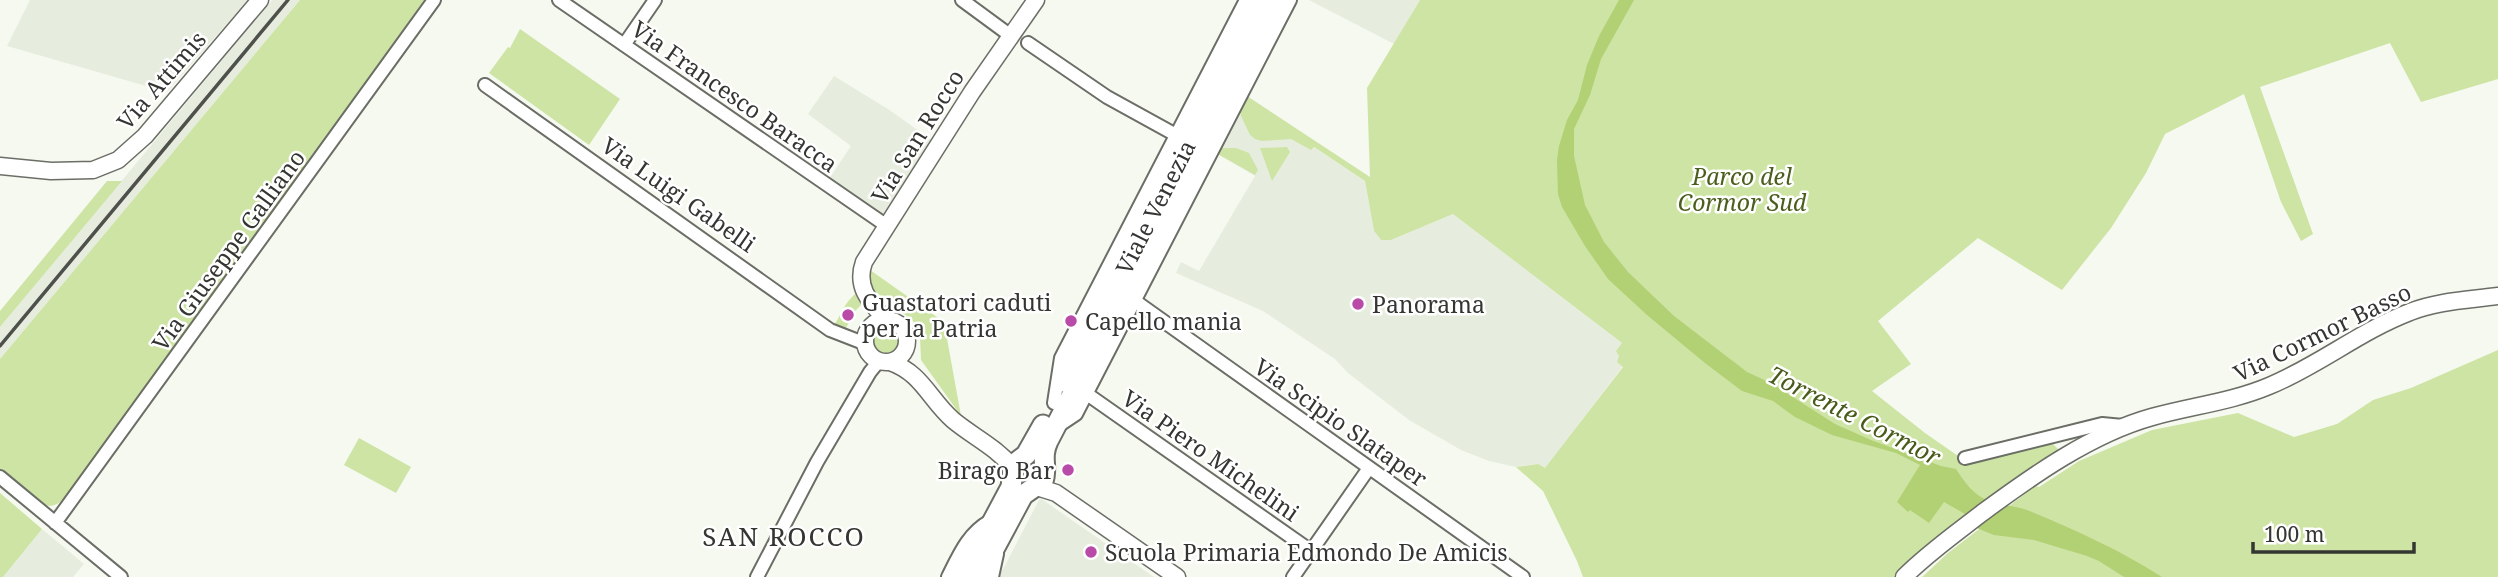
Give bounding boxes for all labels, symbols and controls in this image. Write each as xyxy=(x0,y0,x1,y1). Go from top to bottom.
street label: Via Francesco Baracca xyxy=(625,13,845,179)
street label: Via Attimis xyxy=(109,24,213,136)
street label: Via San Rocco xyxy=(863,63,971,209)
street label: Via Luigi Gabelli xyxy=(596,129,763,259)
street label: Viale Venezia xyxy=(1107,134,1203,280)
street label: Via Giuseppe Galliano xyxy=(144,143,312,357)
park label: Parco del Cormor Sud xyxy=(1678,160,1807,218)
street label: Via Cormor Basso xyxy=(2228,275,2416,389)
place label: Guastatori caduti per la Patria xyxy=(862,286,1052,344)
place label: Panorama xyxy=(1372,288,1485,320)
marker: Panorama xyxy=(1350,296,1366,312)
place label: Capello mania xyxy=(1085,305,1242,337)
marker: Guastatori caduti per la Patria xyxy=(840,307,856,323)
marker: Capello mania xyxy=(1063,313,1079,329)
street label: Via Scipio Slataper xyxy=(1248,350,1434,494)
water label: Torrente Cormor xyxy=(1763,357,1948,473)
street label: Via Piero Michelini xyxy=(1116,382,1306,528)
place label: Birago Bar xyxy=(938,454,1054,486)
marker: Birago Bar xyxy=(1060,462,1076,478)
scale bar xyxy=(2253,510,2414,554)
district label: SAN ROCCO xyxy=(702,518,866,554)
text: 100 m xyxy=(2264,520,2325,548)
place label: Scuola Primaria Edmondo De Amicis xyxy=(1105,536,1508,568)
marker: Scuola Primaria Edmondo De Amicis xyxy=(1083,544,1099,560)

